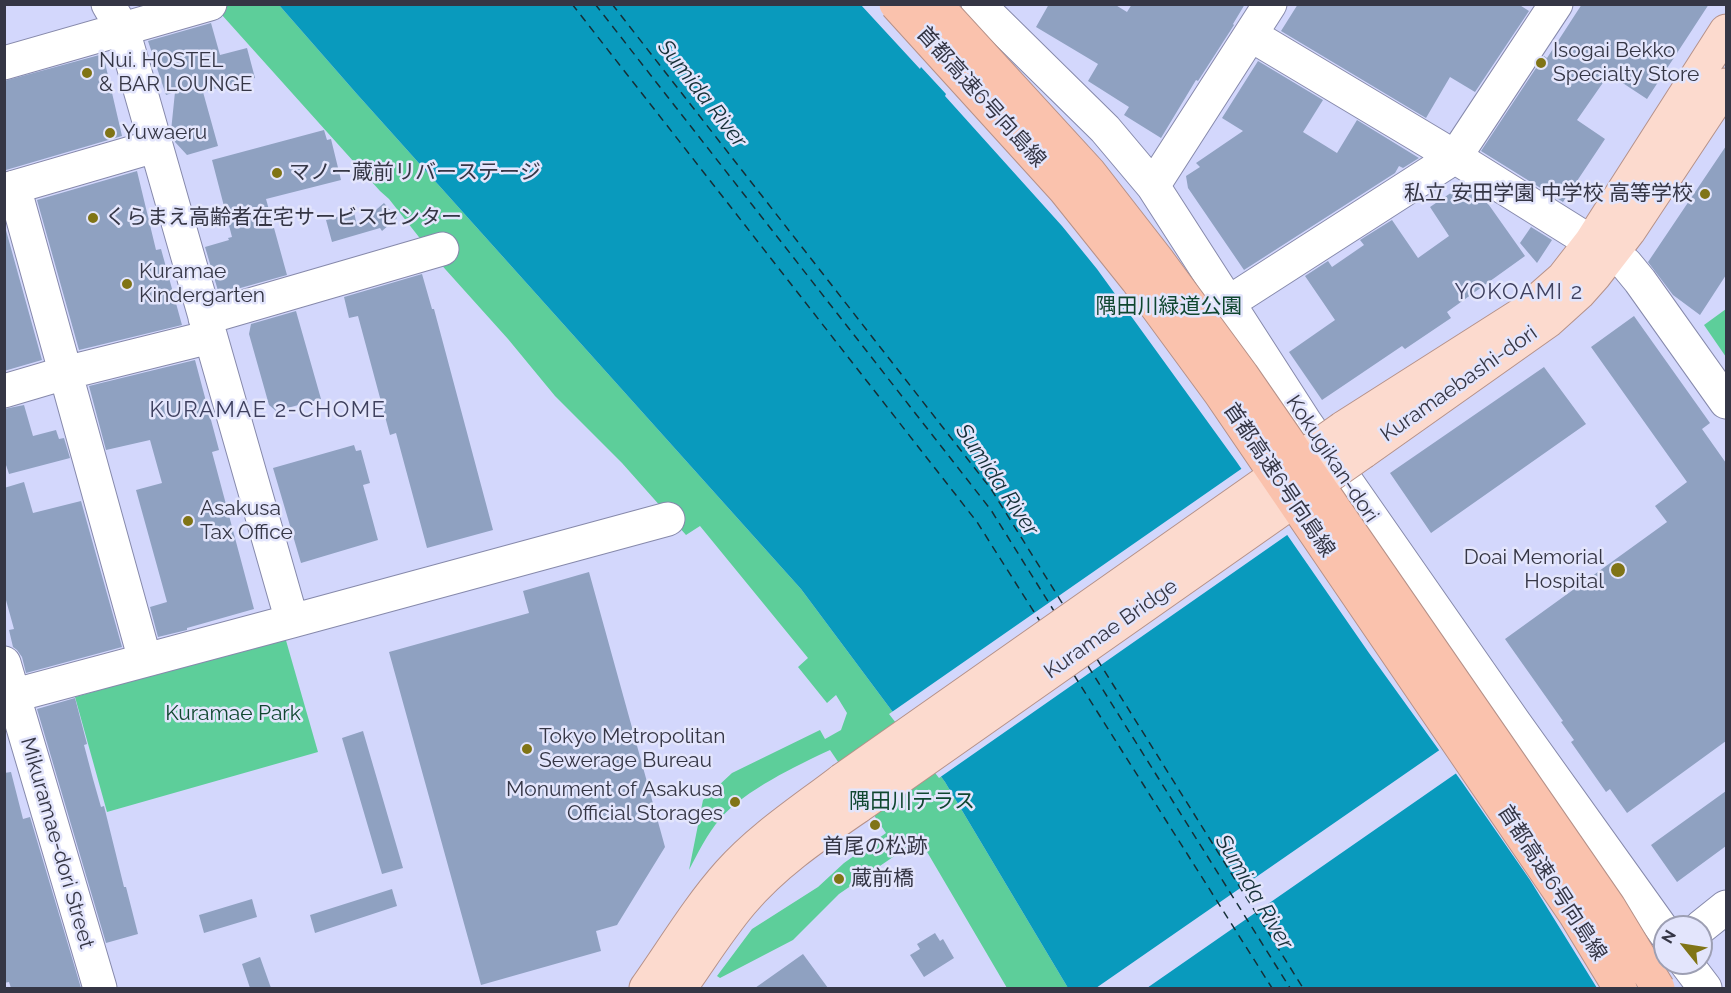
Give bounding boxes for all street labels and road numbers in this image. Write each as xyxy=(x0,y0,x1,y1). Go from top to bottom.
street label: 首都高速6号向島線 xyxy=(911,21,1051,173)
street label: Kuramaebashi-dori xyxy=(1376,321,1542,447)
street label: Kokugikan-dori xyxy=(1280,391,1384,527)
street label: 首都高速6号向島線 xyxy=(1218,398,1340,562)
street label: Kuramae Bridge xyxy=(1039,574,1183,684)
street label: Mikuramae-dori Street xyxy=(15,735,99,951)
street label: 首都高速6号向島線 xyxy=(1492,800,1612,966)

